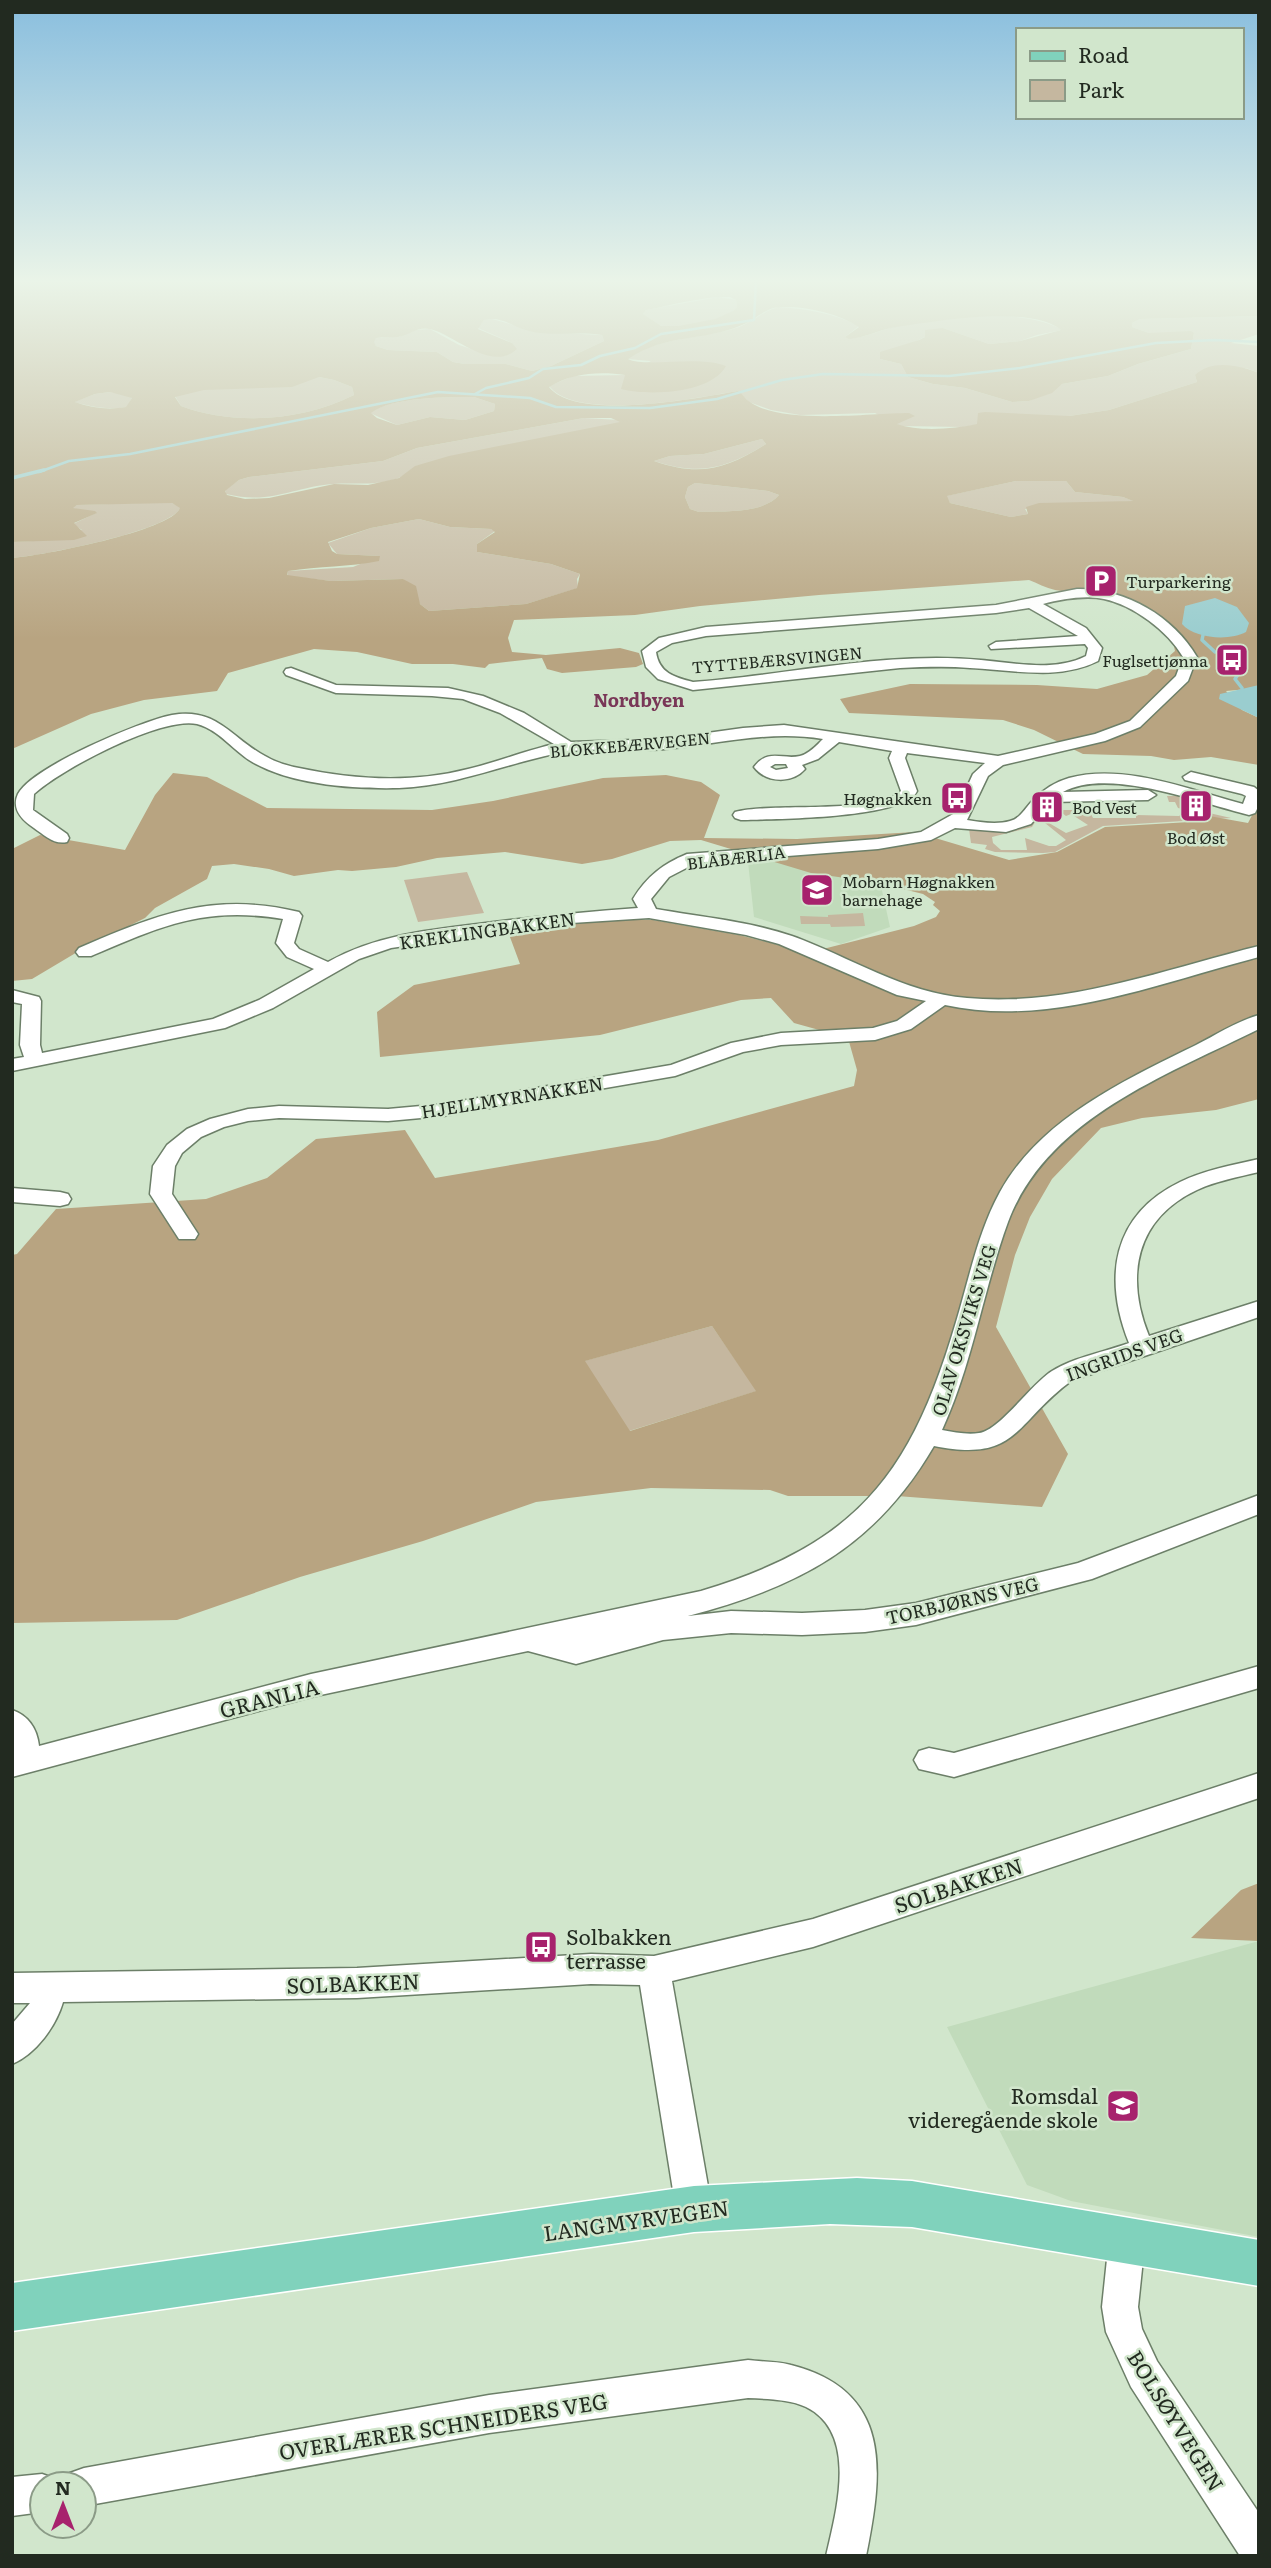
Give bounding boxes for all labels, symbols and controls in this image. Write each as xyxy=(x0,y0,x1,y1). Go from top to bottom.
legend xyxy=(1016,28,1243,119)
text: Road xyxy=(1078,38,1129,69)
text: Park xyxy=(1078,73,1124,104)
parking icon: Turparkering xyxy=(1082,562,1120,600)
place label: Turparkering xyxy=(1126,569,1231,593)
street label: TYTTEBÆRSVINGEN xyxy=(690,640,864,678)
bus stop icon: Fuglsettjønna xyxy=(1213,641,1251,679)
place label: Fuglsettjønna xyxy=(1102,648,1208,672)
district label: Nordbyen xyxy=(593,686,685,713)
street label: BLOKKEBÆRVEGEN xyxy=(549,725,711,763)
bus stop icon: Høgnakken xyxy=(938,779,976,817)
place label: Høgnakken xyxy=(843,786,932,810)
building icon: Bod Øst xyxy=(1177,787,1215,825)
building icon: Bod Vest xyxy=(1028,788,1066,826)
place label: Bod Vest xyxy=(1072,795,1137,819)
place label: Bod Øst xyxy=(1167,825,1226,849)
street label: BLÅBÆRLIA xyxy=(685,839,787,875)
place label: Mobarn Høgnakken barnehage xyxy=(842,869,995,911)
school or university icon: Mobarn Høgnakken barnehage xyxy=(798,871,836,909)
street label: KREKLINGBAKKEN xyxy=(397,904,577,956)
street label: HJELLMYRNAKKEN xyxy=(419,1069,605,1125)
street label: OLAV OKSVIKS VEG xyxy=(924,1241,1002,1419)
street label: INGRIDS VEG xyxy=(1062,1320,1186,1388)
street label: TORBJØRNS VEG xyxy=(883,1569,1041,1631)
street label: GRANLIA xyxy=(216,1670,322,1724)
street label: SOLBAKKEN xyxy=(890,1849,1026,1919)
place label: Solbakken terrasse xyxy=(566,1920,672,1975)
bus stop icon: Solbakken terrasse xyxy=(522,1928,560,1966)
street label: SOLBAKKEN xyxy=(286,1964,420,2000)
place label: Romsdal videregående skole xyxy=(908,2079,1098,2134)
school or university icon: Romsdal videregående skole xyxy=(1104,2087,1142,2125)
street label: LANGMYRVEGEN xyxy=(541,2191,731,2247)
street label: BOLSØYVEGEN xyxy=(1121,2343,1233,2497)
street label: OVERLÆRER SCHNEIDERS VEG xyxy=(277,2384,610,2466)
north arrow xyxy=(28,2470,98,2540)
text: N xyxy=(55,2473,71,2501)

